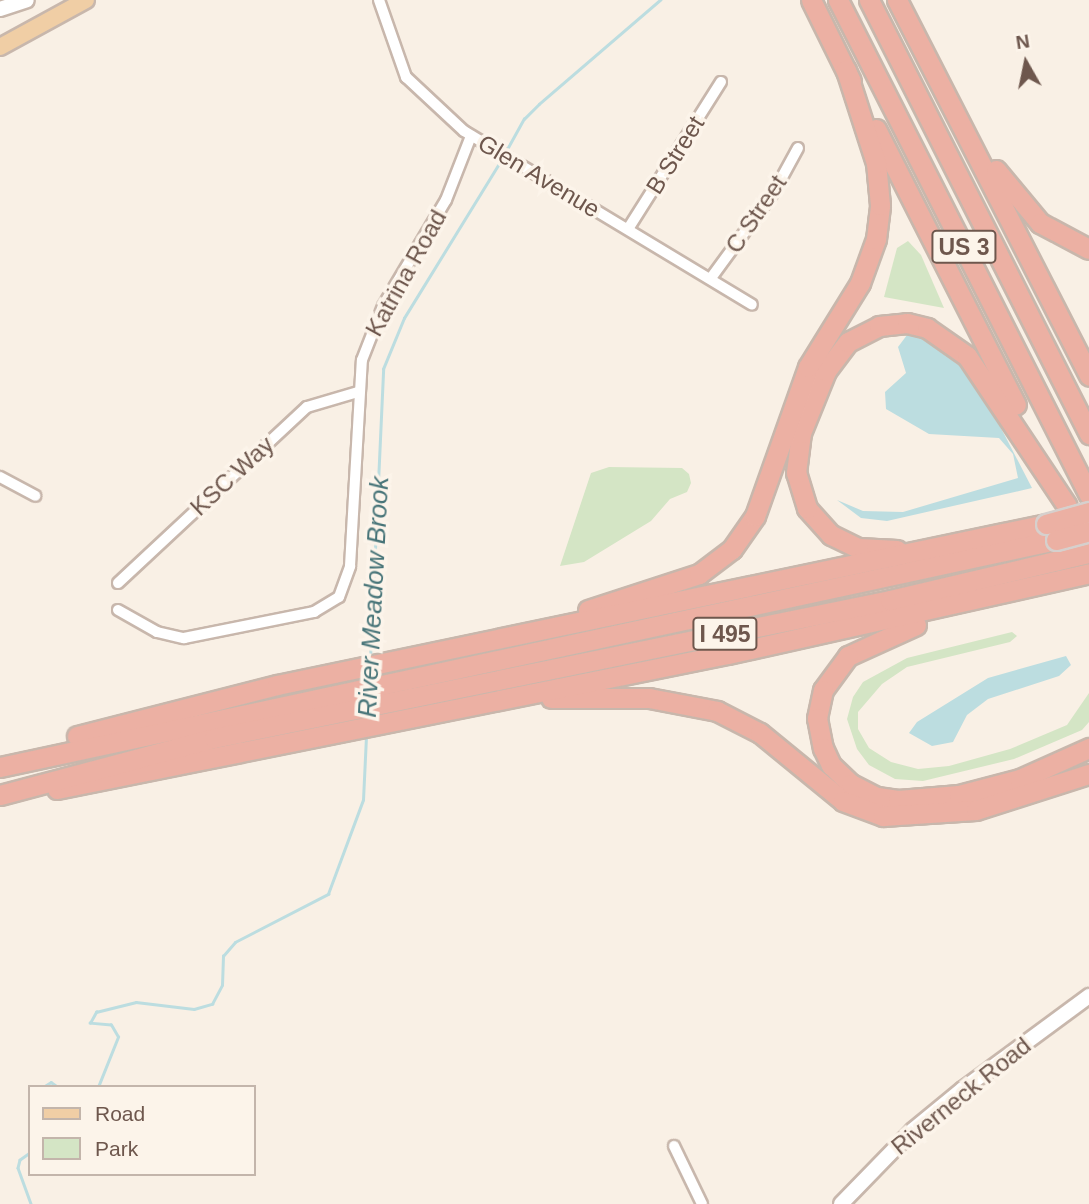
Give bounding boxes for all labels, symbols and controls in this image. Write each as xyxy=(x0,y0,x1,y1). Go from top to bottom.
north arrow xyxy=(991,28,1061,98)
text: N xyxy=(1014,30,1031,53)
street label: B Street xyxy=(640,111,710,199)
street label: Glen Avenue xyxy=(472,128,606,224)
street label: C Street xyxy=(719,169,793,259)
street label: Katrina Road xyxy=(359,205,453,341)
road number: US 3 xyxy=(931,228,997,266)
street label: KSC Way xyxy=(184,430,280,522)
water label: River Meadow Brook xyxy=(352,476,396,718)
road number: I 495 xyxy=(692,614,758,654)
street label: Riverneck Road xyxy=(886,1031,1036,1161)
legend xyxy=(28,1085,256,1176)
text: Road xyxy=(95,1102,145,1125)
text: Park xyxy=(95,1137,138,1160)

